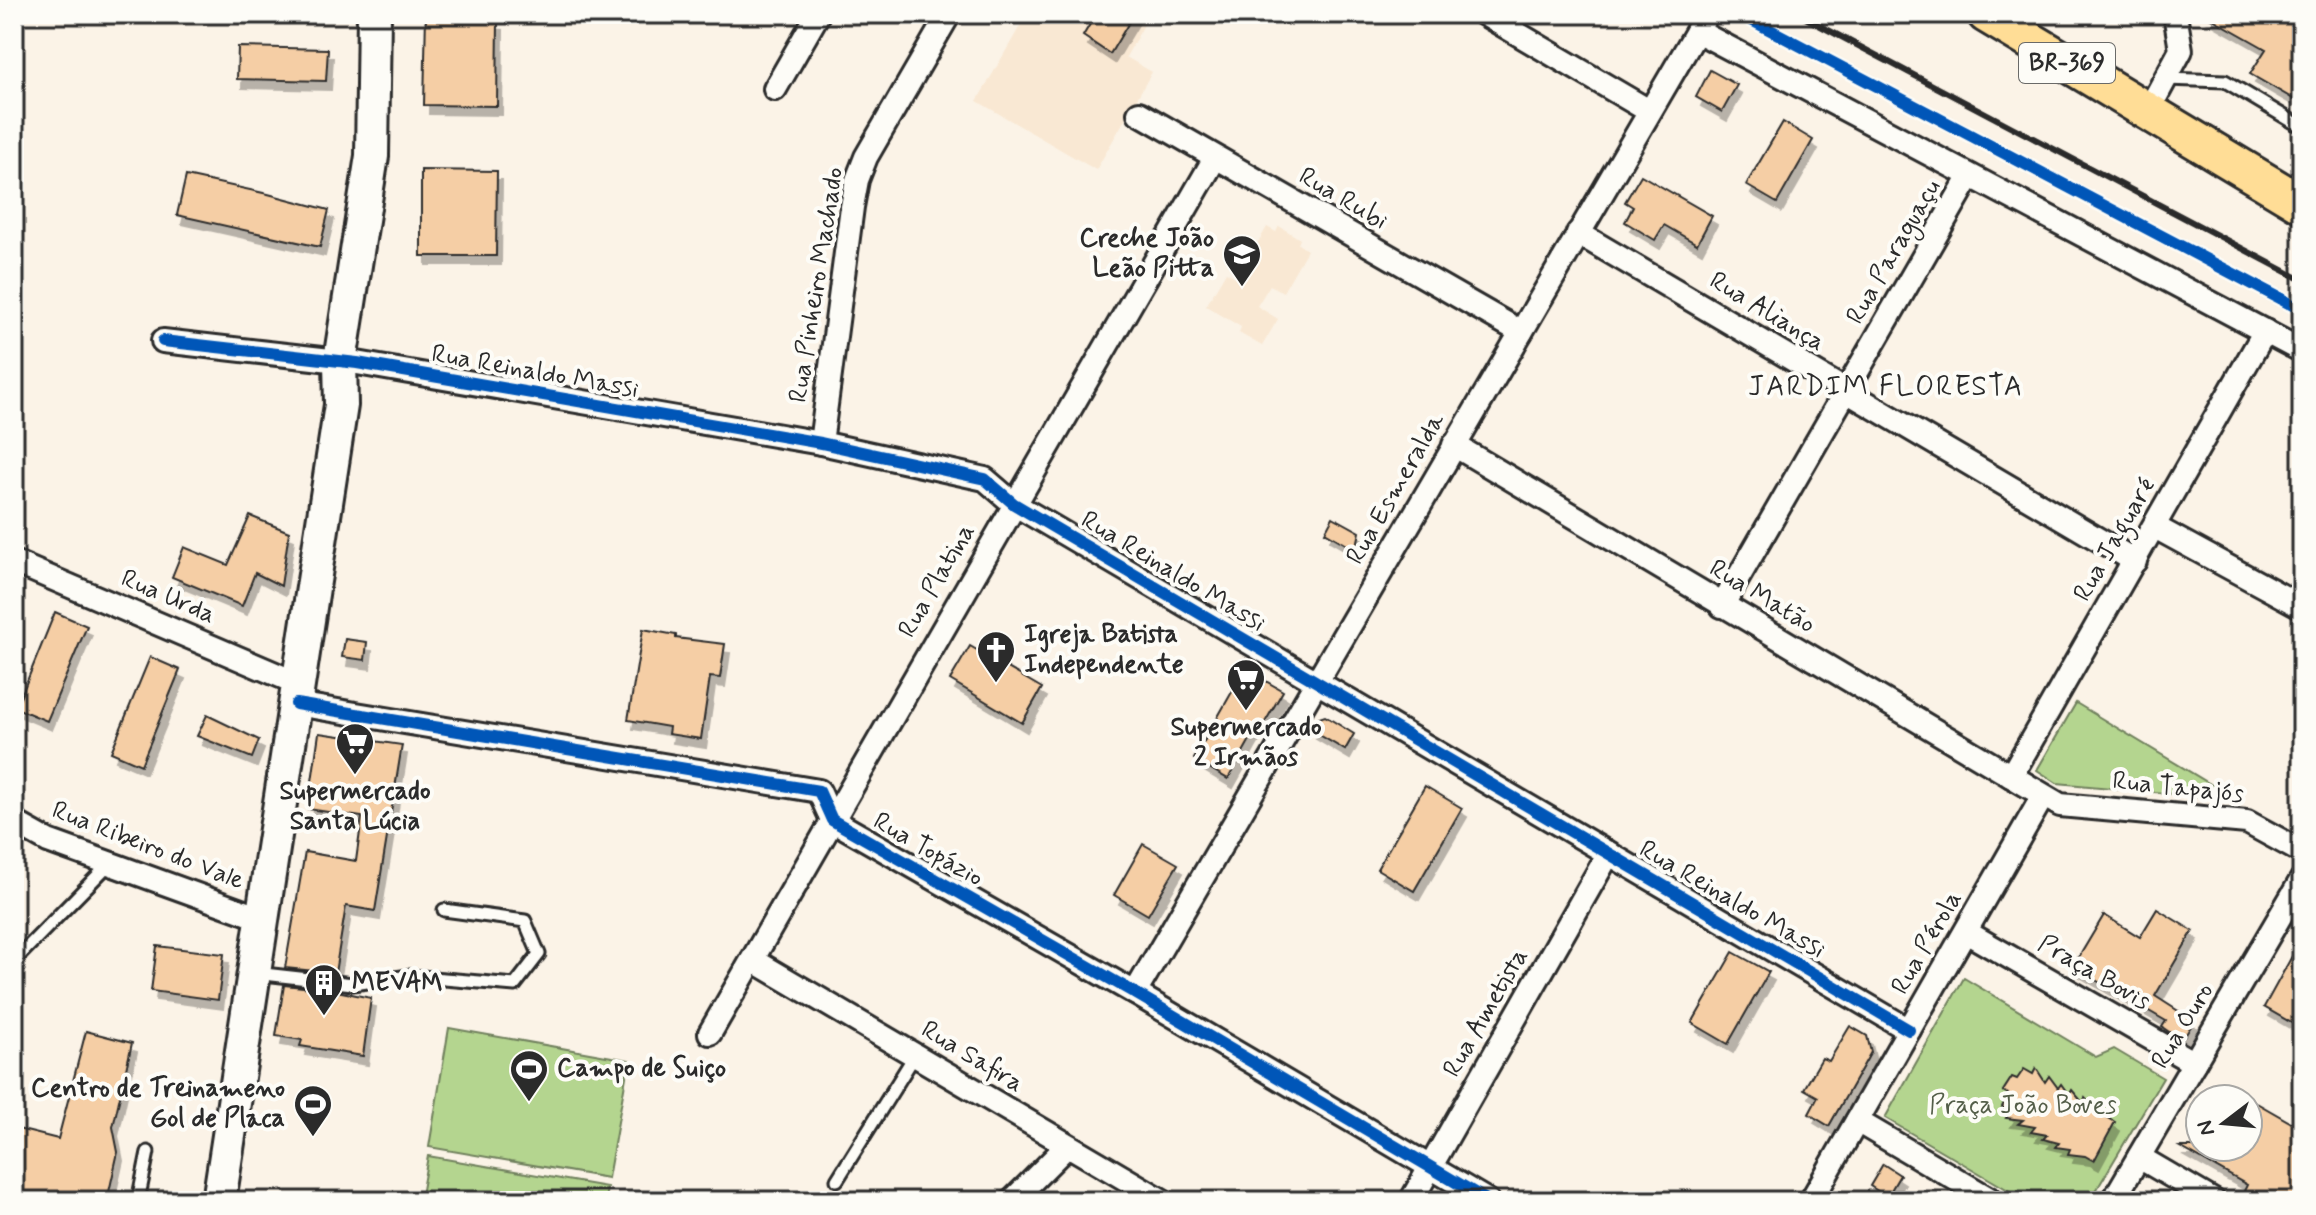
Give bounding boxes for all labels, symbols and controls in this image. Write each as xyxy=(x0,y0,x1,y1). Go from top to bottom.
road number: BR-369 xyxy=(2019,43,2115,83)
street label: Rua Rubi xyxy=(1292,160,1394,238)
street label: Rua Pinheiro Machado xyxy=(782,165,852,405)
street label: Rua Paraguaçu xyxy=(1839,173,1951,332)
place label: Creche João Leão Pitta xyxy=(1079,222,1214,286)
school or university icon: Creche João Leão Pitta xyxy=(1221,233,1263,288)
street label: Rua Aliança xyxy=(1703,264,1831,360)
street label: Rua Reinaldo Massi xyxy=(429,337,641,407)
district label: JARDIM FLORESTA xyxy=(1748,369,2024,406)
street label: Rua Esmeralda xyxy=(1339,407,1453,571)
street label: Rua Jaguaré xyxy=(2066,472,2167,610)
street label: Rua Reinaldo Massi xyxy=(1074,503,1272,641)
street label: Rua Platina xyxy=(891,518,983,644)
street label: Rua Matão xyxy=(1703,552,1821,642)
street label: Rua Urda xyxy=(116,562,220,632)
place label: Igreja Batista Independente xyxy=(1024,618,1184,682)
church icon: Igreja Batista Independente xyxy=(975,629,1017,684)
supermarket icon: Supermercado 2 Irmãos xyxy=(1225,657,1267,712)
place label: Supermercado 2 Irmãos xyxy=(1170,711,1322,775)
supermarket icon: Supermercado Santa Lúcia xyxy=(334,721,376,776)
street label: Rua Tapajós xyxy=(2111,764,2245,812)
place label: Supermercado Santa Lúcia xyxy=(279,775,431,839)
street label: Rua Ribeiro do Vale xyxy=(47,794,249,898)
street label: Rua Topázio xyxy=(867,805,989,895)
street label: Rua Reinaldo Massi xyxy=(1633,833,1831,967)
street label: Rua Pérola xyxy=(1884,885,1970,1001)
street label: Praça Bovis xyxy=(2031,927,2157,1019)
street label: Rua Ametista xyxy=(1435,942,1537,1084)
building icon: MEVAM xyxy=(303,962,345,1017)
place label: MEVAM xyxy=(352,966,443,1000)
street label: Rua Ouro xyxy=(2144,977,2222,1075)
street label: Rua Safira xyxy=(914,1013,1030,1101)
sports icon: Campo de Suiço xyxy=(508,1048,550,1103)
place label: Campo de Suiço xyxy=(557,1052,726,1086)
place label: Centro de Treinameno Gol de Placa xyxy=(31,1072,285,1136)
sports icon: Centro de Treinameno Gol de Placa xyxy=(292,1083,334,1138)
north arrow xyxy=(2184,1083,2264,1163)
park label: Praça João Boves xyxy=(1929,1089,2117,1123)
text: N xyxy=(2191,1117,2222,1139)

